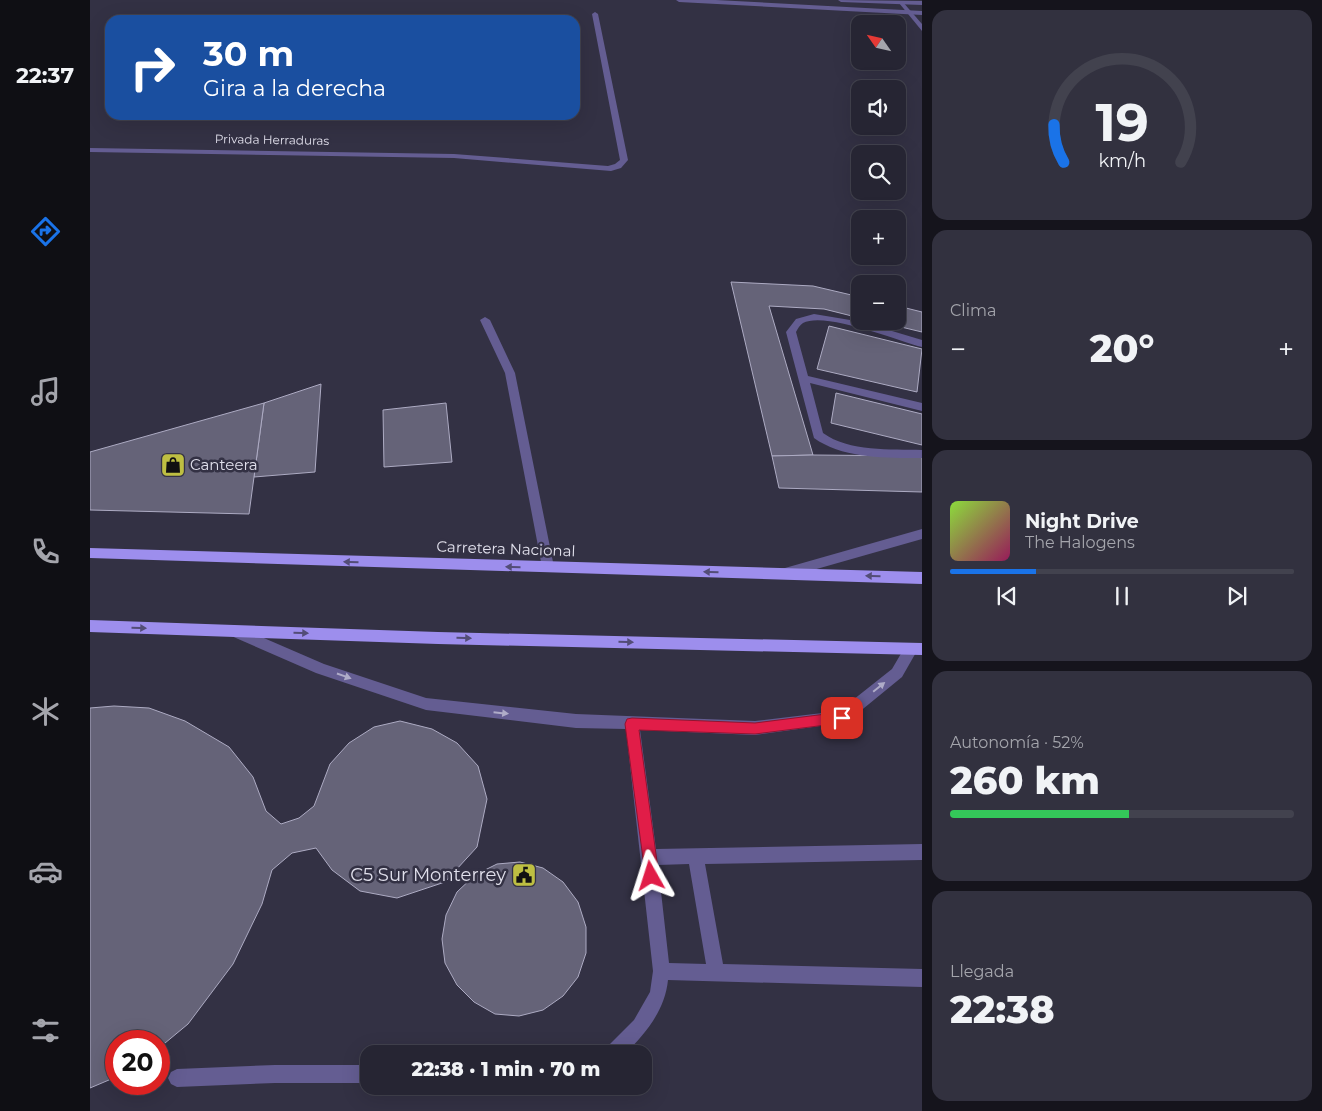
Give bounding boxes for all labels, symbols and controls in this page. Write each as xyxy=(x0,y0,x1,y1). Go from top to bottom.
north arrow xyxy=(851,15,906,70)
map controls xyxy=(851,15,906,330)
text: 30 m xyxy=(203,32,294,75)
icon: right xyxy=(120,35,185,100)
text: 22:37 xyxy=(16,62,74,89)
text: Gira a la derecha xyxy=(203,75,386,102)
button: sound xyxy=(851,80,906,135)
text: 19 xyxy=(1095,91,1149,154)
street label: Privada Herraduras xyxy=(215,131,330,148)
button: search xyxy=(851,145,906,200)
text: km/h xyxy=(1098,150,1146,171)
button: + xyxy=(851,210,906,265)
icon: directions xyxy=(28,214,63,249)
button: − xyxy=(851,275,906,330)
text: Clima xyxy=(950,301,996,320)
text: 20° xyxy=(1090,325,1154,372)
text: − xyxy=(950,332,966,366)
text: + xyxy=(1278,332,1294,366)
icon: music xyxy=(28,374,63,409)
shop icon: Canteera xyxy=(160,452,186,478)
place label: Canteera xyxy=(190,455,258,474)
text: Night Drive xyxy=(1025,510,1139,533)
text: The Halogens xyxy=(1025,533,1135,552)
icon: phone xyxy=(28,534,63,569)
street label: Carretera Nacional xyxy=(436,537,576,560)
one-way arrow xyxy=(343,557,359,565)
one-way arrow xyxy=(505,562,521,570)
one-way arrow xyxy=(703,568,719,576)
one-way arrow xyxy=(865,572,881,580)
icon: previous xyxy=(993,582,1021,610)
icon: pause xyxy=(1108,582,1136,610)
icon: next xyxy=(1223,582,1251,610)
one-way arrow xyxy=(131,624,147,632)
one-way arrow xyxy=(293,629,309,637)
one-way arrow xyxy=(456,634,472,642)
one-way arrow xyxy=(618,638,634,646)
one-way arrow xyxy=(336,673,351,680)
one-way arrow xyxy=(872,682,885,693)
icon: climate xyxy=(28,694,63,729)
pin xyxy=(821,697,863,739)
icon: arrive xyxy=(828,704,856,732)
one-way arrow xyxy=(493,709,509,717)
text: Autonomía · 52% xyxy=(950,733,1084,752)
text: 260 km xyxy=(950,757,1100,804)
position arrow xyxy=(624,849,676,901)
icon: car xyxy=(28,854,63,889)
public building icon: C5 Sur Monterrey xyxy=(511,862,537,888)
place label: C5 Sur Monterrey xyxy=(350,864,506,886)
text: Llegada xyxy=(950,962,1014,981)
text: 22:38 xyxy=(950,986,1055,1033)
icon: filters xyxy=(28,1013,63,1048)
speed limit sign: 20 xyxy=(105,1030,170,1095)
text: 22:38 · 1 min · 70 m xyxy=(412,1058,600,1081)

